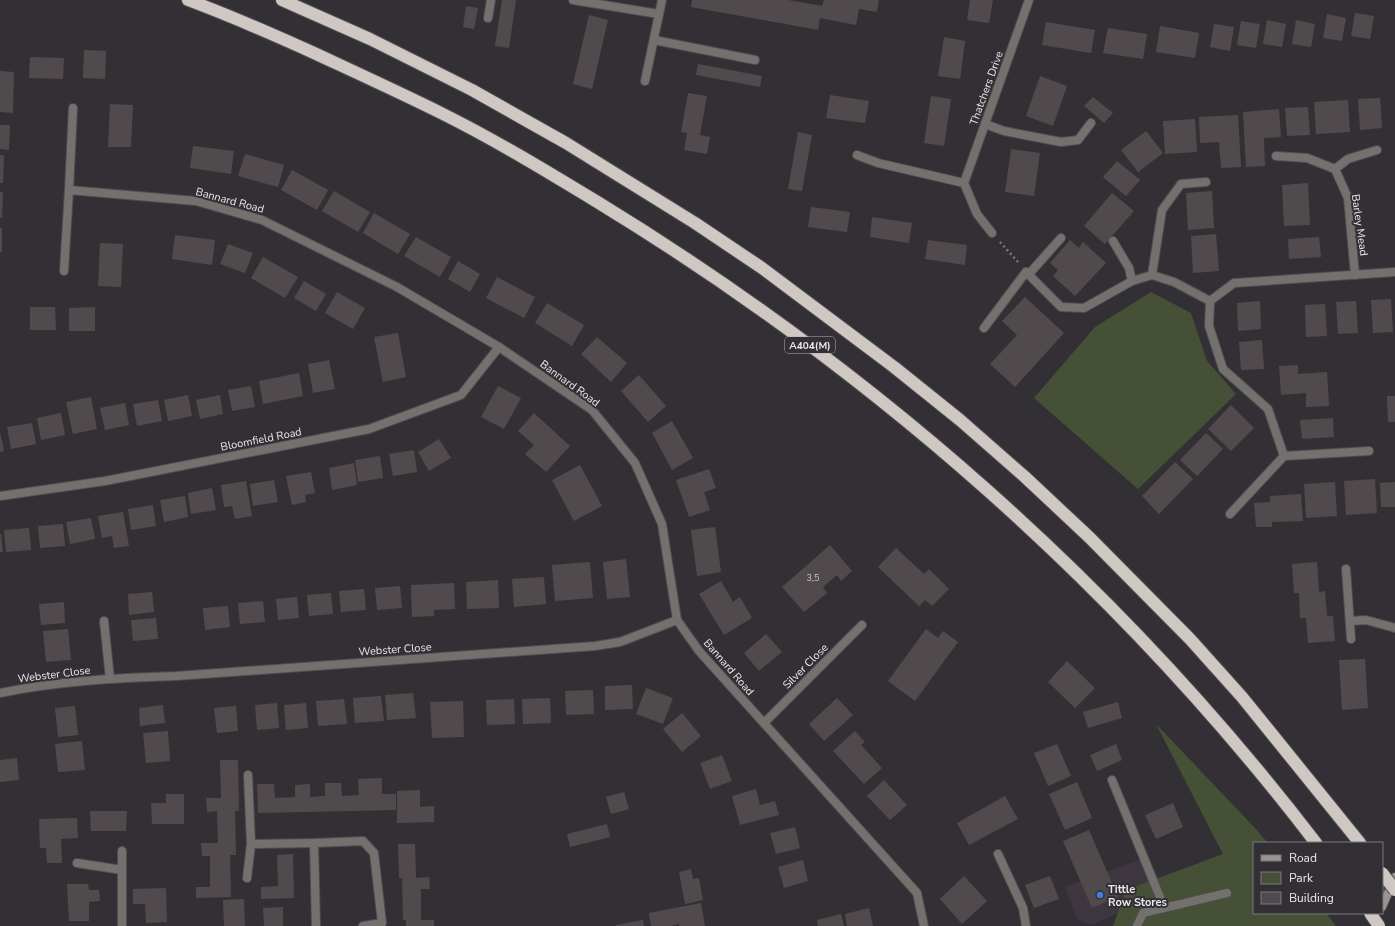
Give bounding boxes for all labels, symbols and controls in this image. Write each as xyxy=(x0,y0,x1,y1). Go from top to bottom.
street label: Thatchers Drive xyxy=(966,49,1007,127)
street label: Bannard Road xyxy=(194,184,266,217)
street label: Barley Mead xyxy=(1348,193,1371,257)
road number: A404(M) xyxy=(785,337,835,353)
street label: Bannard Road xyxy=(537,357,603,410)
street label: Bloomfield Road xyxy=(219,424,303,455)
house number: 3,5 xyxy=(807,572,819,584)
street label: Bannard Road xyxy=(700,636,757,699)
street label: Webster Close xyxy=(358,639,432,660)
street label: Silver Close xyxy=(779,640,831,692)
street label: Webster Close xyxy=(17,663,91,686)
legend xyxy=(1253,842,1383,914)
text: Road xyxy=(1289,850,1317,866)
text: Park xyxy=(1289,870,1314,886)
place label: Tittle Row Stores xyxy=(1108,882,1167,910)
marker: Tittle Row Stores xyxy=(1095,890,1105,900)
text: Building xyxy=(1289,890,1334,906)

